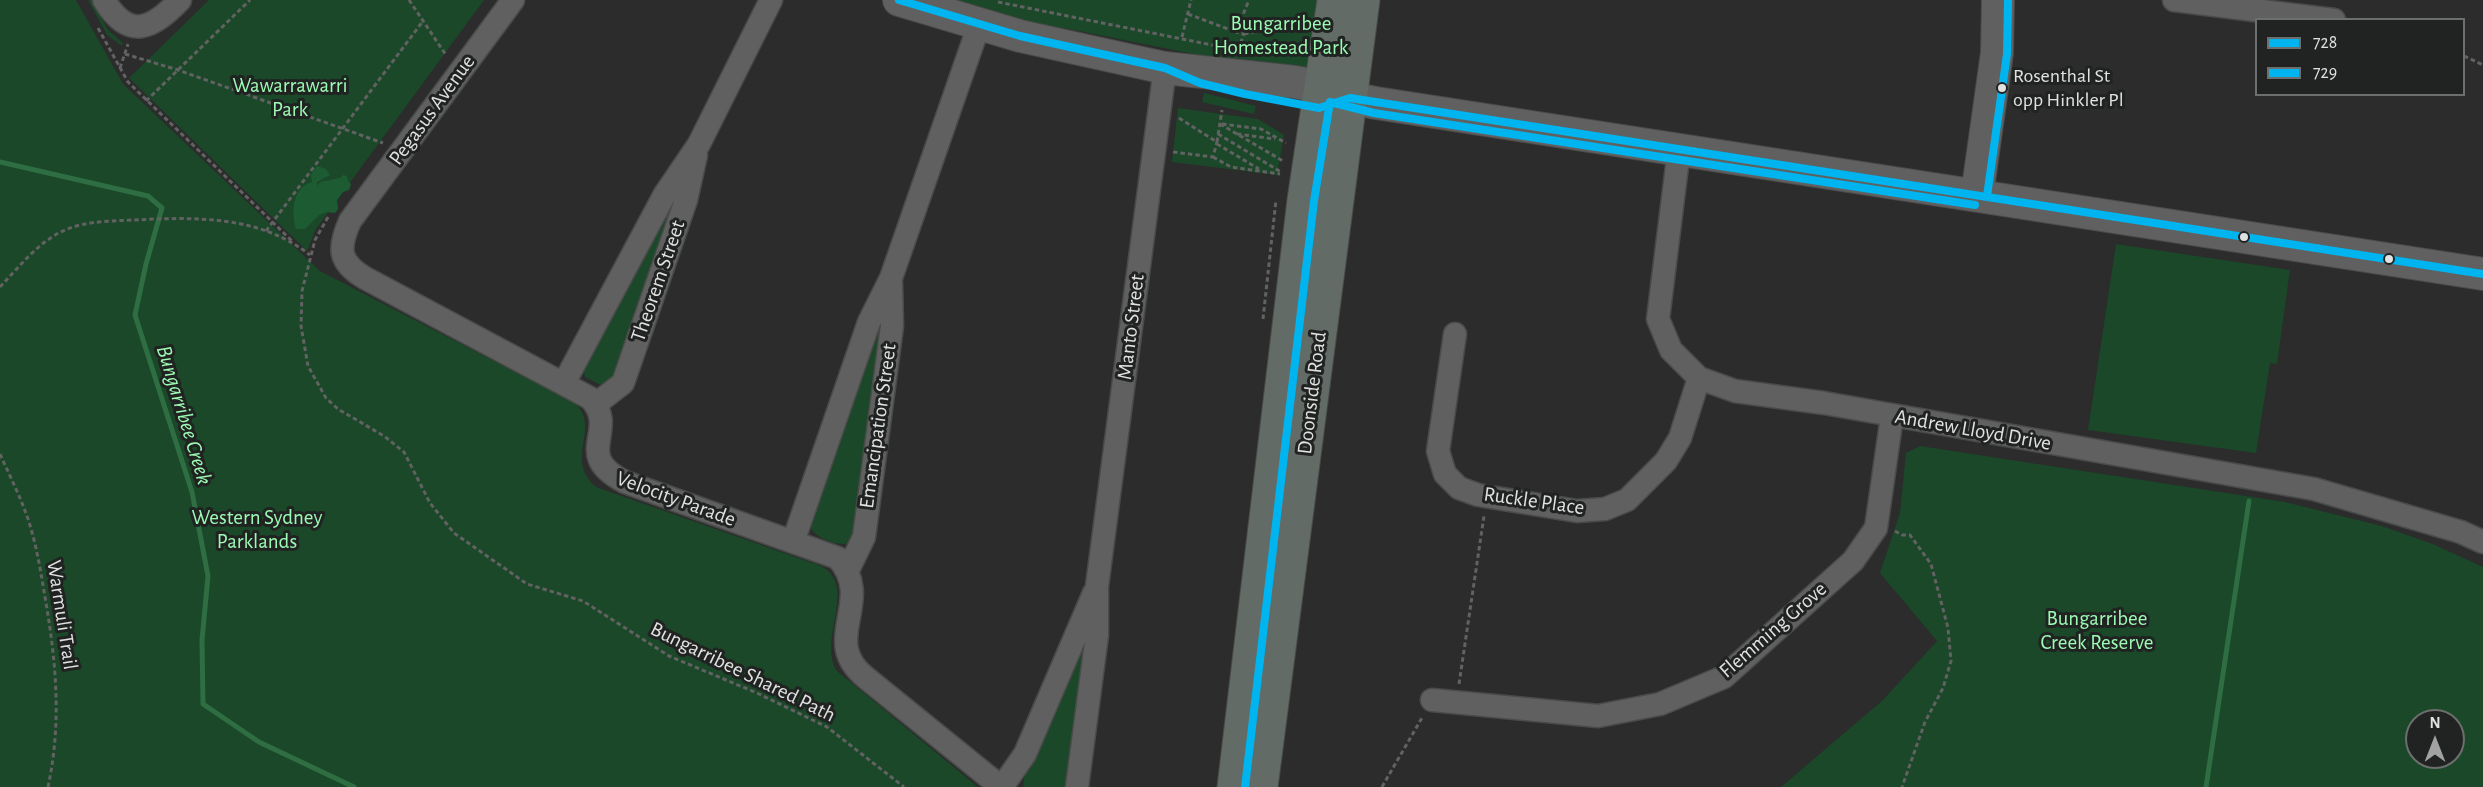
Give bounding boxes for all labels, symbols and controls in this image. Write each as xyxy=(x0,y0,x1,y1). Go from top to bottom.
park label: Bungarribee Homestead Park xyxy=(1214,11,1348,61)
legend xyxy=(2255,18,2465,96)
text: 728 xyxy=(2313,34,2337,52)
street label: Pegasus Avenue xyxy=(384,50,480,170)
place label: Rosenthal St opp Hinkler Pl xyxy=(2013,64,2124,111)
text: 729 xyxy=(2313,64,2337,82)
park label: Wawarrawarri Park xyxy=(232,73,348,123)
marker: Rosenthal St opp Hinkler Pl xyxy=(1996,82,2008,94)
street label: Theorem Street xyxy=(625,217,691,345)
unlabelled marker xyxy=(2238,231,2250,243)
unlabelled marker xyxy=(2383,253,2395,265)
street label: Manto Street xyxy=(1112,273,1150,381)
street label: Doonside Road xyxy=(1292,330,1332,456)
water label: Bungarribee Creek xyxy=(150,342,218,488)
street label: Emancipation Street xyxy=(854,342,902,510)
street label: Andrew Lloyd Drive xyxy=(1893,404,2053,456)
street label: Velocity Parade xyxy=(613,466,739,532)
street label: Ruckle Place xyxy=(1482,481,1586,521)
park label: Western Sydney Parklands xyxy=(192,505,322,555)
street label: Warmuli Trail xyxy=(41,558,83,672)
street label: Flemming Grove xyxy=(1714,576,1832,684)
park label: Bungarribee Creek Reserve xyxy=(2040,606,2154,656)
street label: Bungarribee Shared Path xyxy=(646,616,840,728)
north arrow xyxy=(2405,709,2465,769)
text: N xyxy=(2429,715,2441,731)

